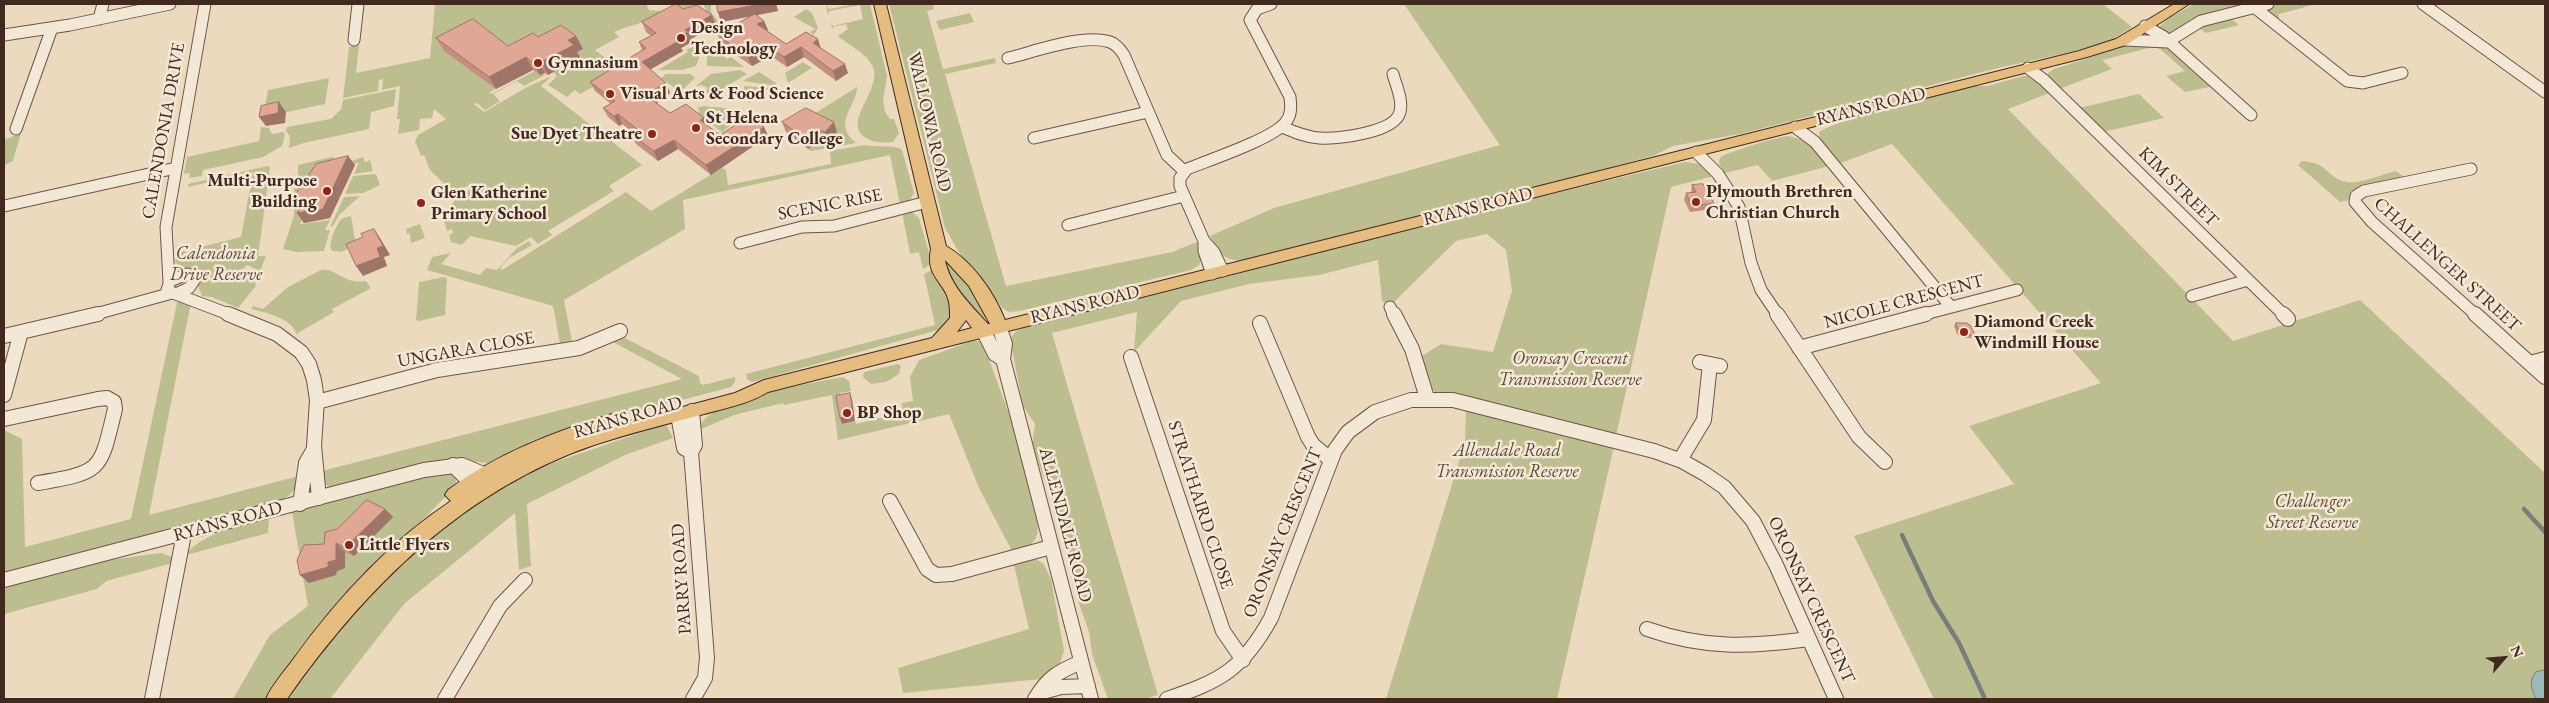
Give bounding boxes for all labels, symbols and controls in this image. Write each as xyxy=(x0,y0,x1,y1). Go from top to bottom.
place label: Design Technology xyxy=(691,17,777,59)
marker: Design Technology xyxy=(675,32,687,44)
street label: CALENDONIA DRIVE xyxy=(138,41,190,221)
street label: WALLOWA ROAD xyxy=(902,50,956,194)
place label: Gymnasium xyxy=(548,52,638,74)
marker: Gymnasium xyxy=(532,57,544,69)
place label: Visual Arts & Food Science xyxy=(620,83,824,105)
street label: RYANS ROAD xyxy=(1814,83,1928,131)
marker: Visual Arts & Food Science xyxy=(604,88,616,100)
place label: St Helena Secondary College xyxy=(706,107,843,150)
marker: St Helena Secondary College xyxy=(690,122,702,134)
place label: Sue Dyet Theatre xyxy=(511,123,642,145)
marker: Sue Dyet Theatre xyxy=(646,128,658,140)
street label: KIM STREET xyxy=(2134,143,2222,231)
place label: Multi-Purpose Building xyxy=(207,170,317,212)
place label: Plymouth Brethren Christian Church xyxy=(1706,181,1853,223)
place label: Glen Katherine Primary School xyxy=(431,182,547,224)
street label: RYANS ROAD xyxy=(1421,183,1535,231)
street label: SCENIC RISE xyxy=(776,184,884,226)
marker: Multi-Purpose Building xyxy=(321,185,333,197)
street label: CHALLENGER STREET xyxy=(2369,193,2525,337)
marker: Plymouth Brethren Christian Church xyxy=(1690,196,1702,208)
marker: Glen Katherine Primary School xyxy=(415,197,427,209)
park label: Calendonia Drive Reserve xyxy=(170,243,262,286)
street label: NICOLE CRESCENT xyxy=(1822,270,1986,334)
street label: RYANS ROAD xyxy=(1028,281,1142,329)
place label: Diamond Creek Windmill House xyxy=(1974,311,2099,354)
marker: Diamond Creek Windmill House xyxy=(1958,326,1970,338)
street label: UNGARA CLOSE xyxy=(396,327,536,373)
park label: Oronsay Crescent Transmission Reserve xyxy=(1498,348,1642,390)
street label: RYANS ROAD xyxy=(571,392,685,444)
place label: BP Shop xyxy=(857,402,921,424)
marker: BP Shop xyxy=(841,407,853,419)
street label: STRATHAIRD CLOSE xyxy=(1163,418,1237,592)
park label: Allendale Road Transmission Reserve xyxy=(1435,440,1579,482)
street label: ALLENDALE ROAD xyxy=(1034,445,1096,605)
street label: ORONSAY CRESCENT xyxy=(1239,445,1327,621)
park label: Challenger Street Reserve xyxy=(2266,491,2358,534)
street label: RYANS ROAD xyxy=(171,497,285,547)
street label: ORONSAY CRESCENT xyxy=(1763,513,1859,687)
street label: PARRY ROAD xyxy=(667,523,697,635)
place label: Little Flyers xyxy=(359,534,449,556)
marker: Little Flyers xyxy=(343,539,355,551)
north arrow xyxy=(2479,633,2529,683)
text: N xyxy=(2507,642,2528,660)

